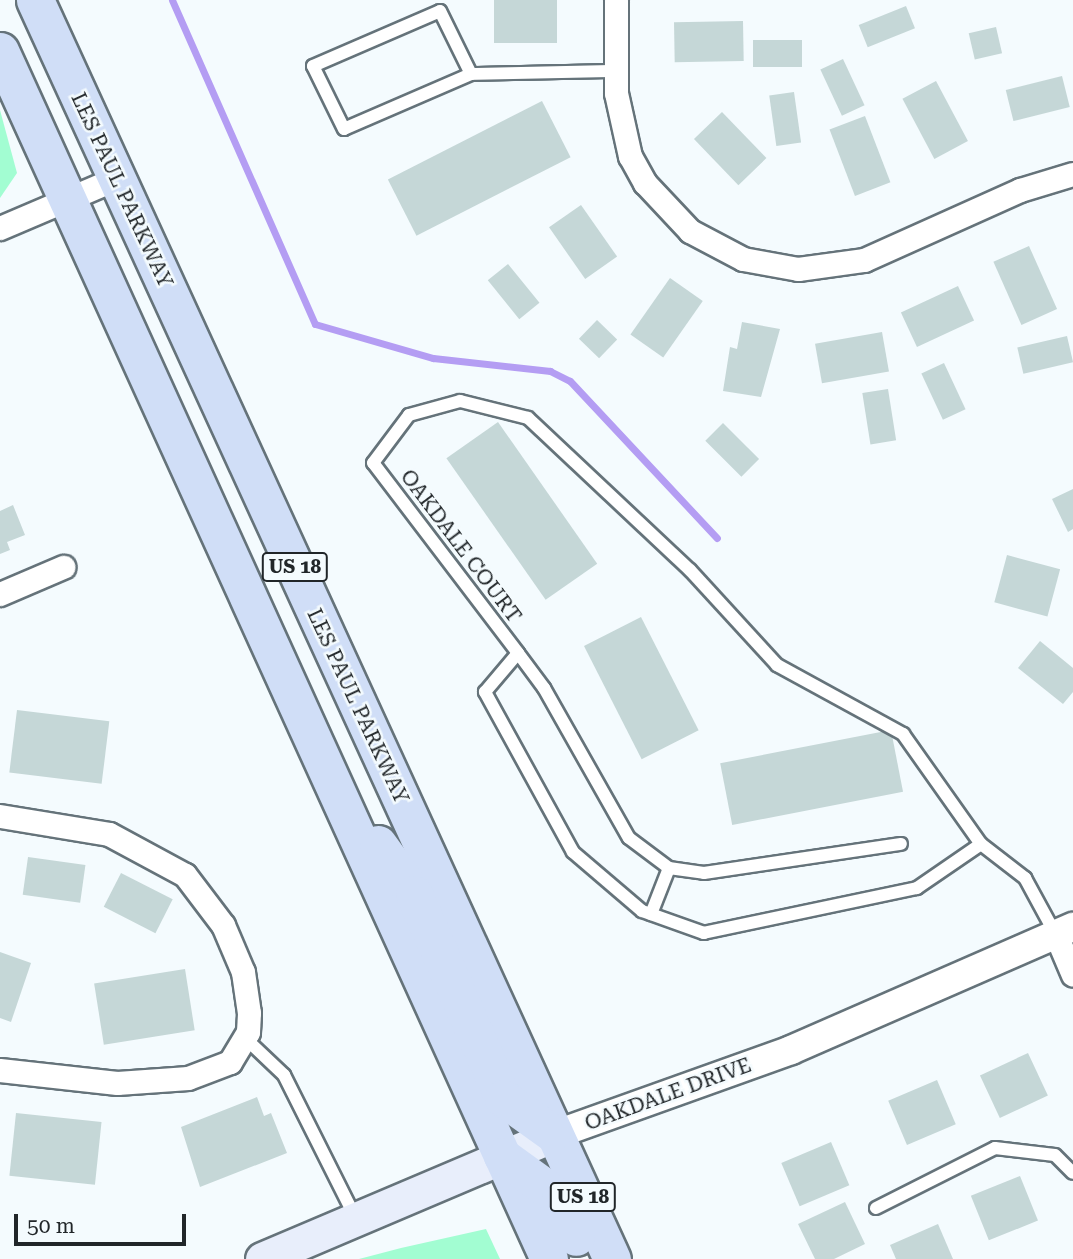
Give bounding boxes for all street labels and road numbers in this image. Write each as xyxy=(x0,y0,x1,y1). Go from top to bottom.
street label: LES PAUL PARKWAY xyxy=(66,88,178,292)
street label: OAKDALE COURT xyxy=(395,464,527,628)
road number: US 18 xyxy=(262,552,328,582)
street label: LES PAUL PARKWAY xyxy=(302,604,414,808)
street label: OAKDALE DRIVE xyxy=(581,1052,755,1136)
road number: US 18 xyxy=(550,1182,616,1212)

